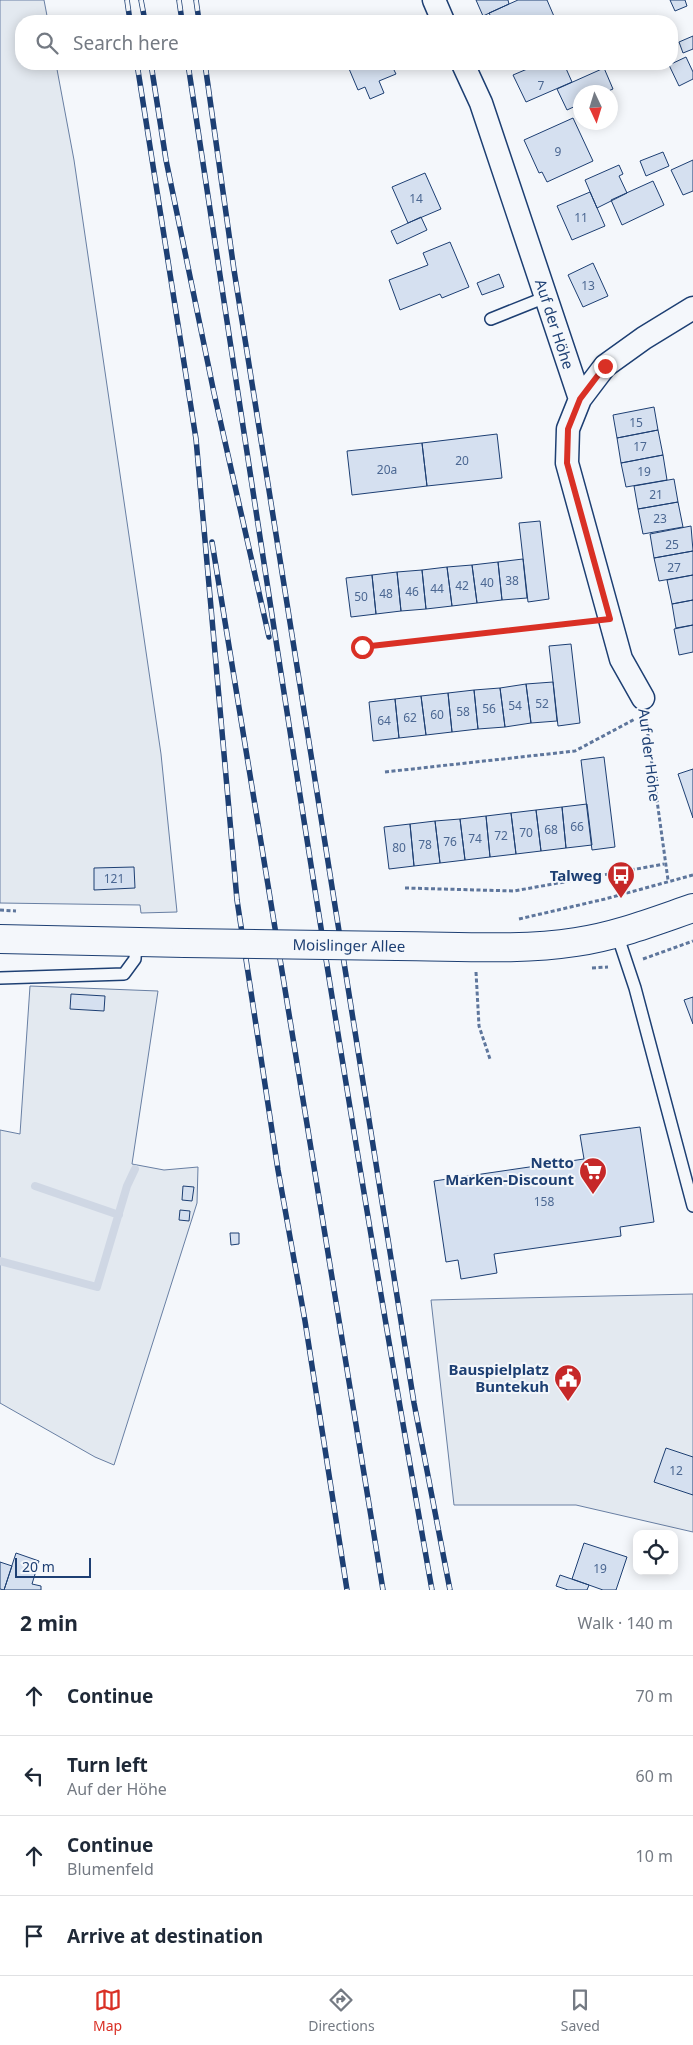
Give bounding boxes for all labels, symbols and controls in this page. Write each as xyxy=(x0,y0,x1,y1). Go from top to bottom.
search box xyxy=(15,15,678,70)
icon: search xyxy=(33,29,61,57)
text: Search here xyxy=(73,30,179,56)
house number: 7 xyxy=(538,77,545,94)
north arrow xyxy=(573,85,618,130)
house number: 9 xyxy=(555,143,562,160)
house number: 14 xyxy=(409,190,423,207)
house number: 11 xyxy=(574,209,588,226)
street label: Auf der Höhe xyxy=(531,276,579,372)
house number: 13 xyxy=(581,277,595,294)
route end xyxy=(594,355,617,378)
house number: 15 xyxy=(629,414,643,431)
house number: 17 xyxy=(633,438,647,455)
house number: 20 xyxy=(455,452,469,469)
house number: 20a xyxy=(377,461,397,478)
house number: 19 xyxy=(637,463,651,480)
house number: 21 xyxy=(649,486,663,503)
house number: 23 xyxy=(653,510,667,527)
house number: 25 xyxy=(665,536,679,553)
house number: 27 xyxy=(667,559,681,576)
house number: 38 xyxy=(505,572,519,589)
house number: 40 xyxy=(480,574,494,591)
house number: 42 xyxy=(455,577,469,594)
house number: 44 xyxy=(430,580,444,597)
house number: 46 xyxy=(405,583,419,600)
house number: 48 xyxy=(379,585,393,602)
house number: 50 xyxy=(354,588,368,605)
route start xyxy=(351,636,374,659)
house number: 52 xyxy=(535,695,549,712)
house number: 54 xyxy=(508,697,522,714)
house number: 56 xyxy=(482,700,496,717)
house number: 58 xyxy=(456,703,470,720)
house number: 60 xyxy=(430,706,444,723)
street label: Auf der Höhe xyxy=(634,707,666,803)
house number: 62 xyxy=(403,709,417,726)
house number: 64 xyxy=(377,712,391,729)
house number: 66 xyxy=(570,818,584,835)
house number: 68 xyxy=(544,821,558,838)
house number: 70 xyxy=(519,824,533,841)
house number: 72 xyxy=(494,827,508,844)
house number: 74 xyxy=(468,830,482,847)
house number: 76 xyxy=(443,833,457,850)
house number: 78 xyxy=(418,836,432,853)
house number: 80 xyxy=(392,839,406,856)
bus stop icon: Talweg xyxy=(606,860,636,899)
place label: Talweg xyxy=(550,865,602,885)
house number: 121 xyxy=(104,870,124,887)
street label: Moislinger Allee xyxy=(292,934,406,956)
place label: Netto Marken-Discount xyxy=(445,1152,574,1189)
supermarket icon: Netto Marken-Discount xyxy=(578,1156,608,1195)
house number: 158 xyxy=(534,1193,554,1210)
place label: Bauspielplatz Buntekuh xyxy=(449,1359,549,1396)
public building icon: Bauspielplatz Buntekuh xyxy=(553,1363,583,1402)
house number: 12 xyxy=(669,1462,683,1479)
map controls xyxy=(633,1530,678,1575)
button: locate xyxy=(633,1530,678,1575)
scale bar xyxy=(15,1555,91,1578)
text: 20 m xyxy=(22,1557,55,1576)
house number: 19 xyxy=(593,1560,607,1577)
text: 2 min xyxy=(20,1609,78,1637)
text: Walk · 140 m xyxy=(578,1612,673,1634)
icon: ahead xyxy=(20,1682,48,1710)
text: Continue xyxy=(67,1683,153,1709)
text: 70 m xyxy=(636,1685,673,1707)
text: Turn left xyxy=(67,1752,148,1778)
icon: left xyxy=(20,1762,48,1790)
text: 60 m xyxy=(636,1765,673,1787)
text: Auf der Höhe xyxy=(67,1778,167,1800)
text: Continue xyxy=(67,1832,153,1858)
icon: ahead xyxy=(20,1842,48,1870)
text: 10 m xyxy=(636,1845,673,1867)
text: Blumenfeld xyxy=(67,1858,154,1880)
icon: arrive xyxy=(20,1922,48,1950)
text: Arrive at destination xyxy=(67,1923,263,1949)
tab: Map xyxy=(93,1986,122,2035)
tab: Directions xyxy=(308,1986,375,2035)
tab: Saved xyxy=(561,1986,600,2035)

